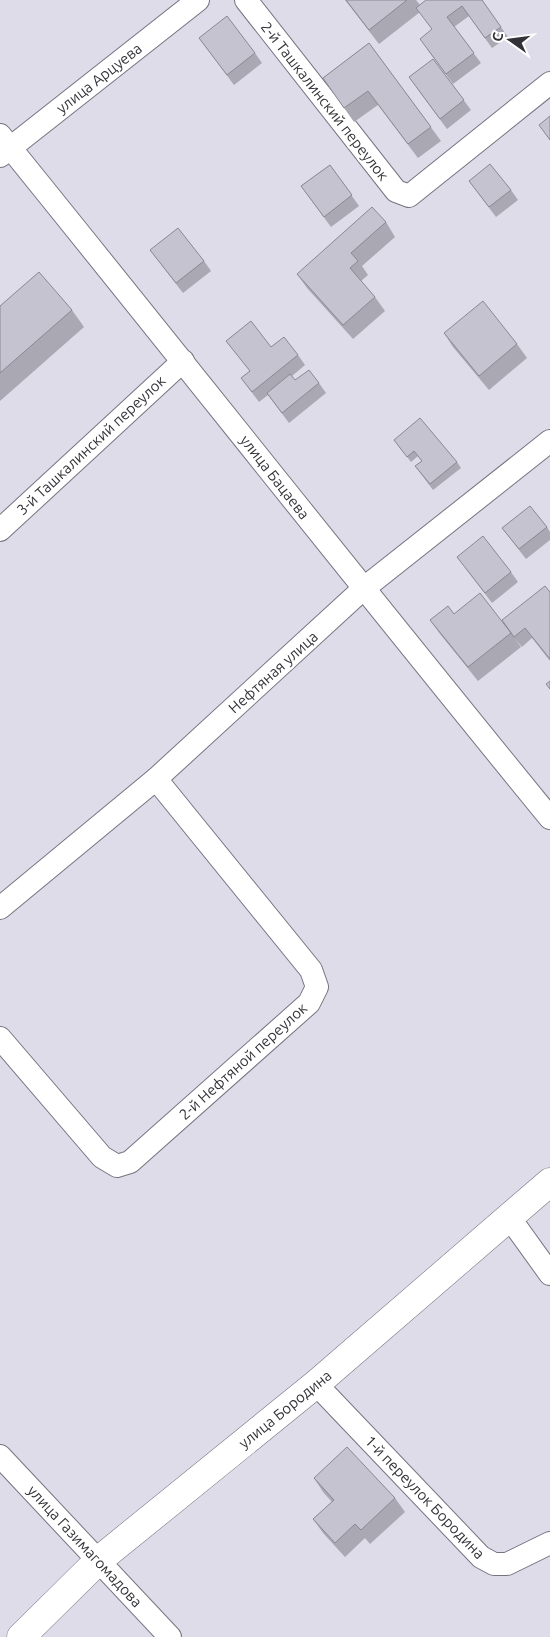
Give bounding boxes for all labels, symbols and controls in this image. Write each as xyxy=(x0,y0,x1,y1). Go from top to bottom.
north arrow xyxy=(485,15,535,65)
street label: 2-й Ташкалинский переулок xyxy=(258,18,392,184)
text: С xyxy=(489,31,506,43)
street label: улица Арцуева xyxy=(53,39,145,117)
street label: 3-й Ташкалинский переулок xyxy=(13,372,169,518)
street label: улица Бацаева xyxy=(237,432,313,522)
street label: Нефтяная улица xyxy=(225,628,321,716)
street label: 2-й Нефтяной переулок xyxy=(176,999,311,1123)
street label: улица Бородина xyxy=(235,1366,335,1452)
street label: 1-й переулок Бородина xyxy=(362,1432,488,1562)
street label: улица Газимагомадова xyxy=(24,1482,146,1610)

